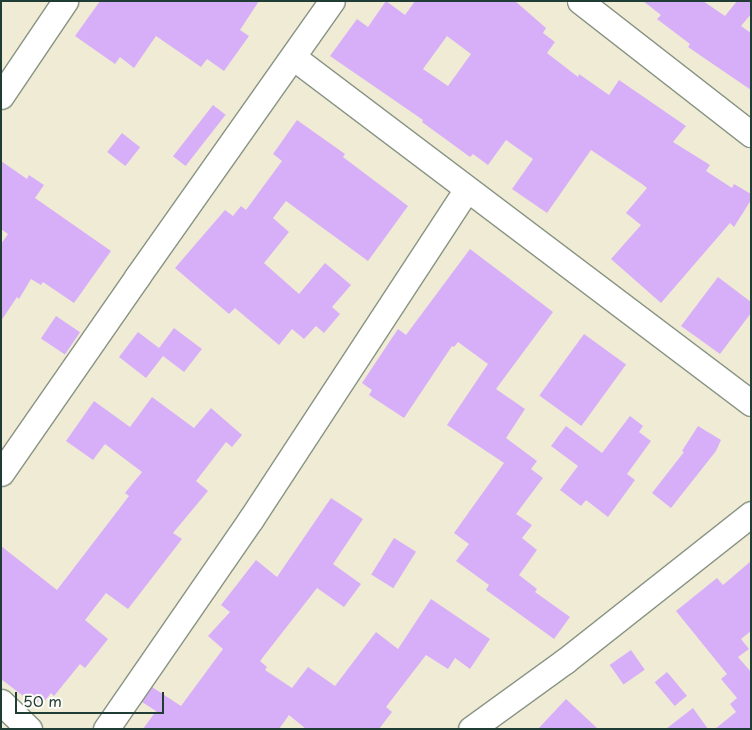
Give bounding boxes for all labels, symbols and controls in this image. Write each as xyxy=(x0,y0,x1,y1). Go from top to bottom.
scale bar xyxy=(18,682,166,714)
text: 50 m xyxy=(23,689,62,712)

